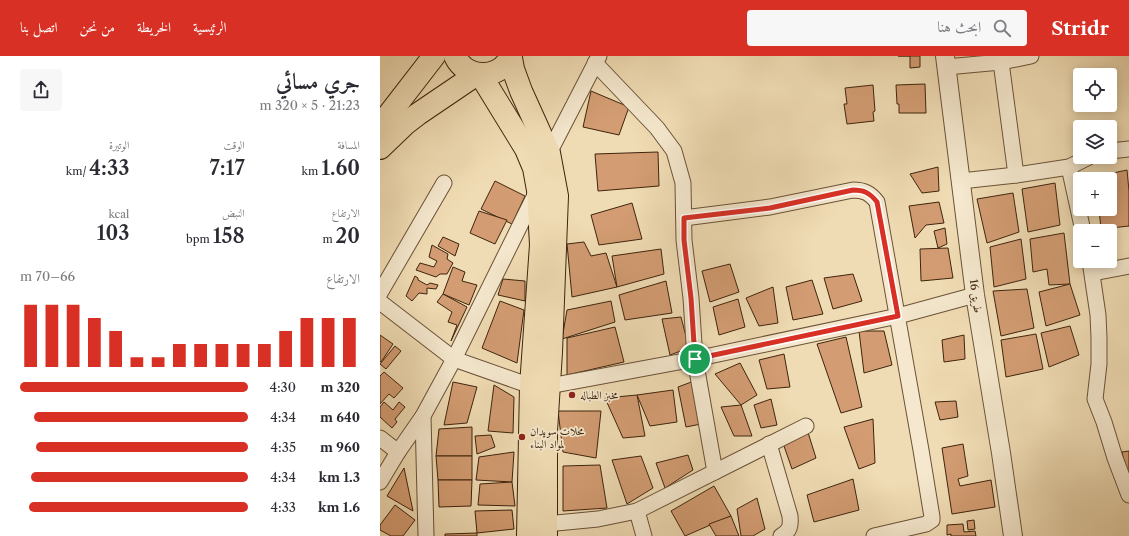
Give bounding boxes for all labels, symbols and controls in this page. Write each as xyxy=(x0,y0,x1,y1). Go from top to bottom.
search box xyxy=(747,10,1027,46)
text: ابحث هنا xyxy=(937,17,981,36)
icon: search xyxy=(991,17,1013,39)
text: Stridr xyxy=(1051,17,1109,40)
text: اتصل بنا xyxy=(20,18,58,36)
text: من نحن xyxy=(80,18,115,36)
text: الخريطة xyxy=(137,18,171,36)
text: الرئيسية xyxy=(193,18,227,36)
text: جري مسائي xyxy=(276,68,360,95)
map controls xyxy=(1073,68,1117,268)
button: locate xyxy=(1073,68,1117,112)
button: share xyxy=(20,69,62,111)
text: 21:23 · 5 × 320 m xyxy=(259,97,360,113)
button: layers xyxy=(1073,120,1117,164)
text: الوتيرة xyxy=(109,138,129,152)
text: الوقت xyxy=(224,138,245,152)
text: المسافة xyxy=(338,138,360,152)
text: 4:33 xyxy=(89,156,129,180)
text: 7:17 xyxy=(210,156,245,180)
text: 1.60 xyxy=(321,156,360,180)
text: /km xyxy=(66,164,89,178)
text: km xyxy=(302,164,321,178)
button: + xyxy=(1073,172,1117,216)
text: النبض xyxy=(222,206,245,220)
text: الارتفاع xyxy=(331,206,360,220)
text: kcal xyxy=(109,207,129,221)
text: 103 xyxy=(97,221,129,245)
text: 158 xyxy=(213,224,245,248)
text: 20 xyxy=(336,224,360,248)
button: − xyxy=(1073,224,1117,268)
text: bpm xyxy=(186,232,213,246)
text: m xyxy=(322,232,336,246)
text: 66–70 m xyxy=(20,268,75,284)
text: الارتفاع xyxy=(326,270,360,286)
street label: طريق 16 xyxy=(966,278,985,314)
pin xyxy=(678,342,712,376)
icon: arrive xyxy=(684,348,706,370)
text: 4:30 xyxy=(269,379,296,395)
text: 320 m xyxy=(320,379,360,395)
place label: مخبز الطباله xyxy=(580,388,619,402)
marker: مخبز الطباله xyxy=(567,390,577,400)
text: 4:34 xyxy=(270,409,296,425)
text: 640 m xyxy=(320,409,360,425)
place label: محلات سويدان لمواد البناء xyxy=(530,424,585,451)
marker: محلات سويدان لمواد البناء xyxy=(517,432,527,442)
text: 4:35 xyxy=(271,439,296,455)
text: 960 m xyxy=(320,439,360,455)
text: 4:34 xyxy=(270,469,296,485)
text: 1.3 km xyxy=(318,469,360,485)
text: 4:33 xyxy=(271,499,296,515)
text: 1.6 km xyxy=(318,499,360,515)

